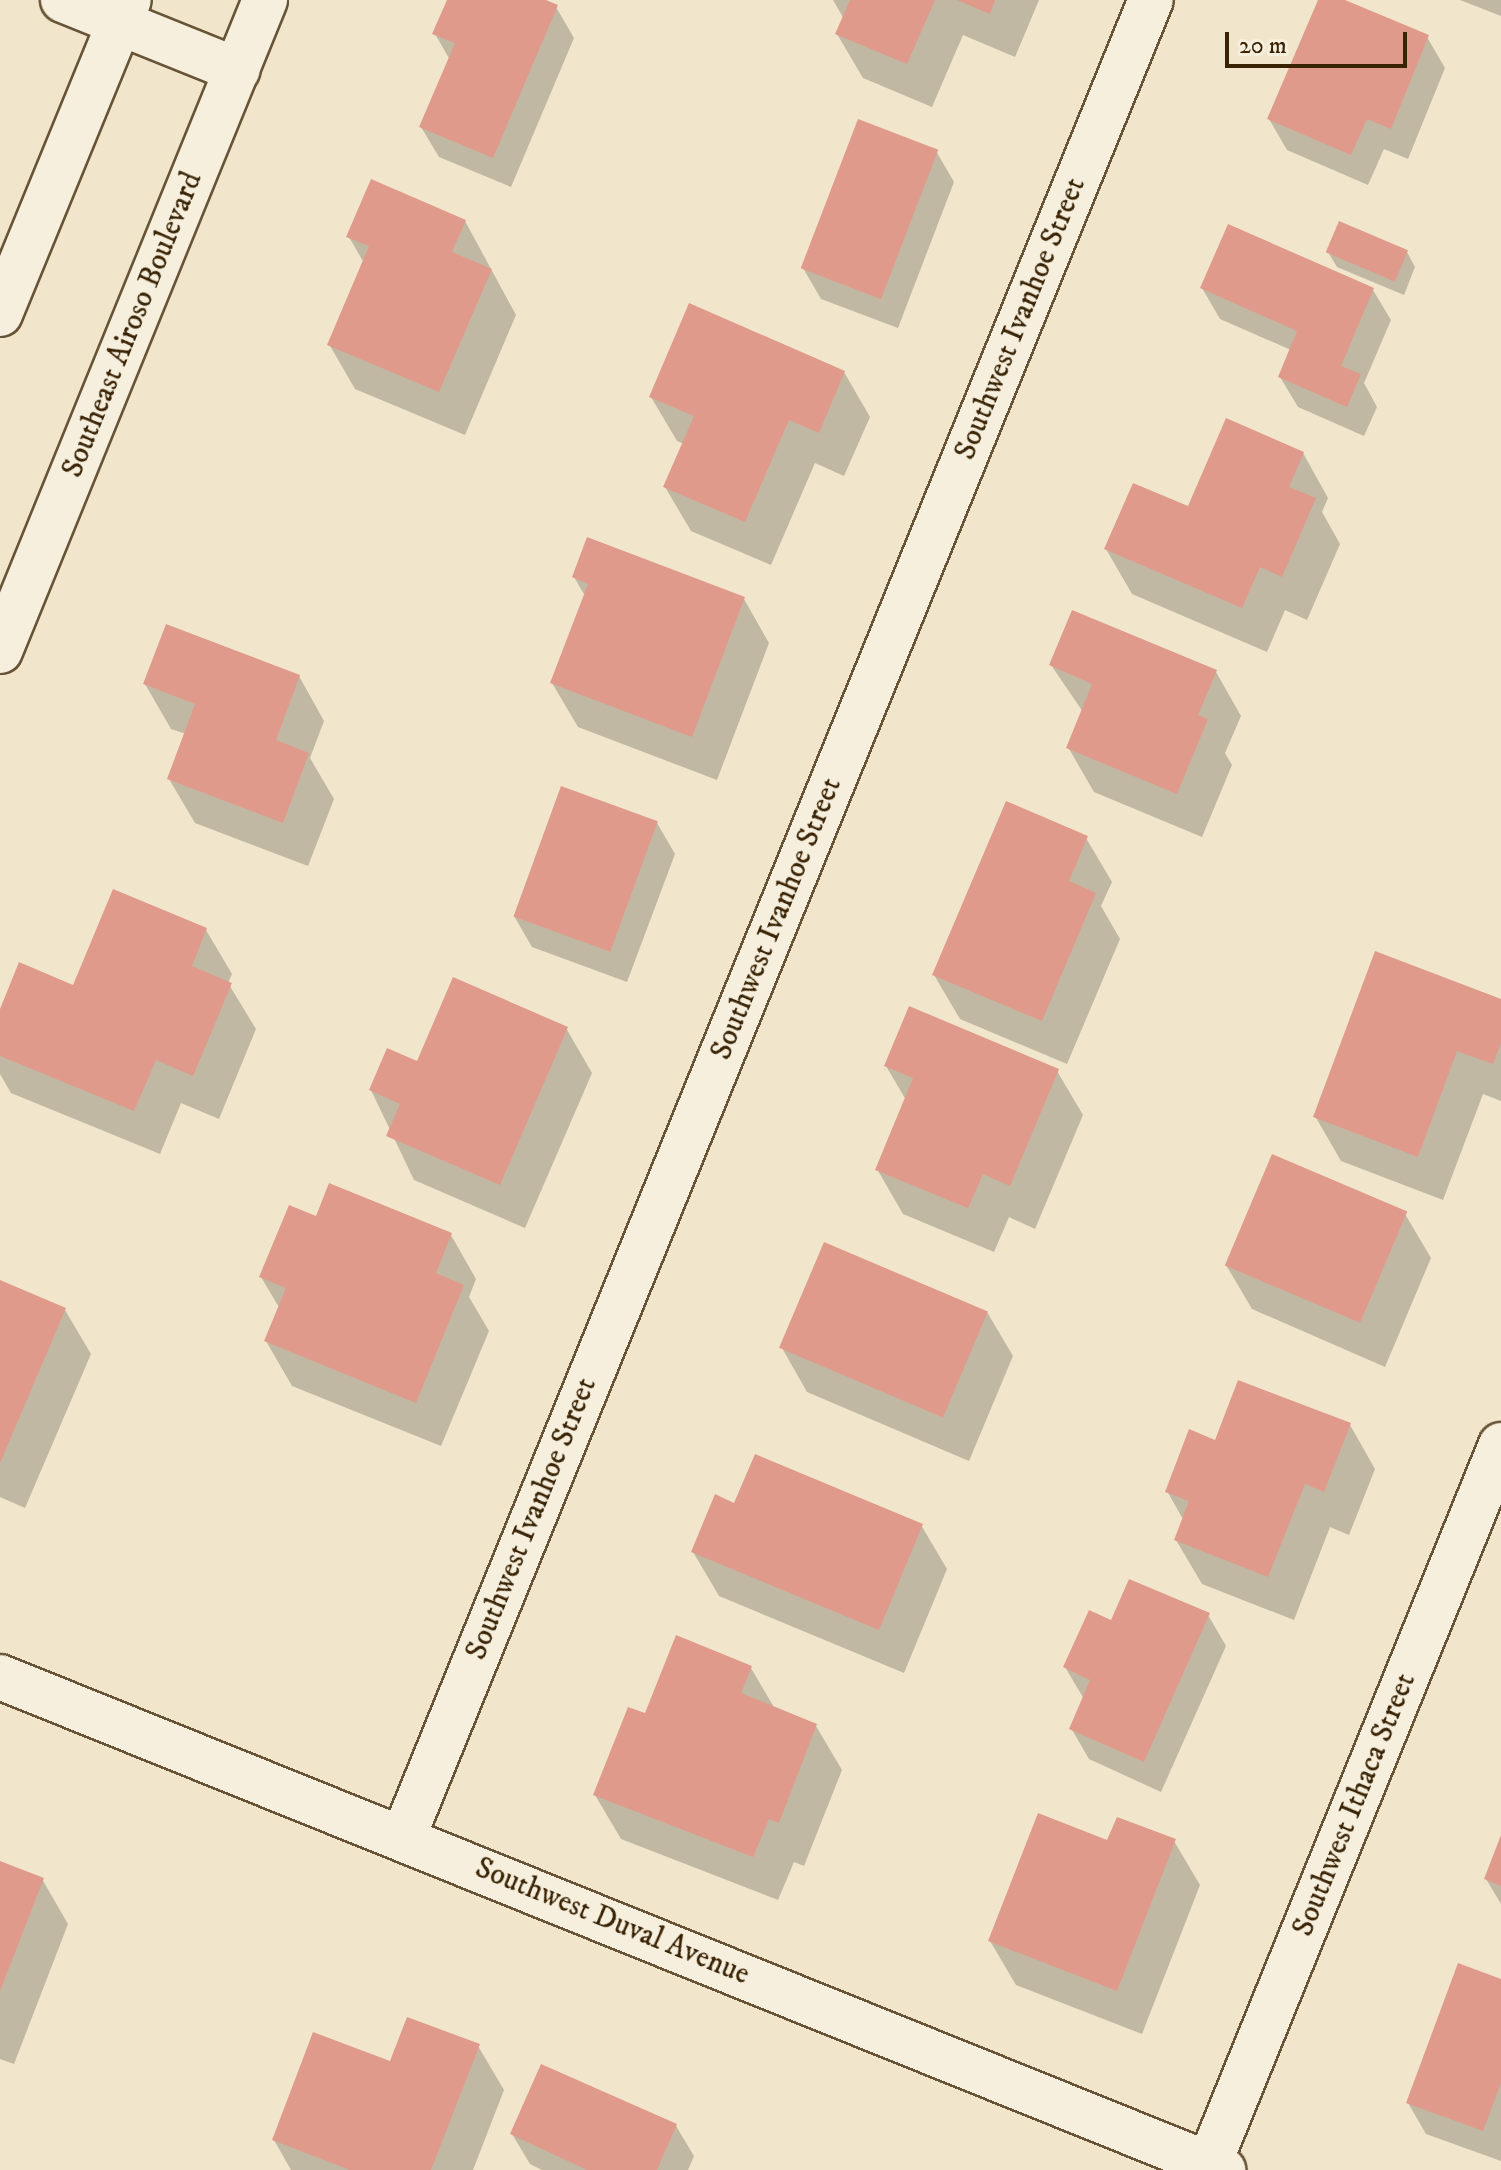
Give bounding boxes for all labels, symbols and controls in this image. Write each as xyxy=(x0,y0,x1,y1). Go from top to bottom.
scale bar xyxy=(1229,16,1411,66)
text: 20 m xyxy=(1239,31,1287,61)
street label: Southeast Airoso Boulevard xyxy=(55,167,211,483)
street label: Southwest Ivanhoe Street xyxy=(948,173,1094,465)
street label: Southwest Ivanhoe Street xyxy=(704,773,850,1065)
street label: Southwest Ivanhoe Street xyxy=(459,1373,605,1665)
street label: Southwest Ithaca Street xyxy=(1286,1668,1424,1942)
street label: Southwest Duval Avenue xyxy=(470,1851,754,1993)

